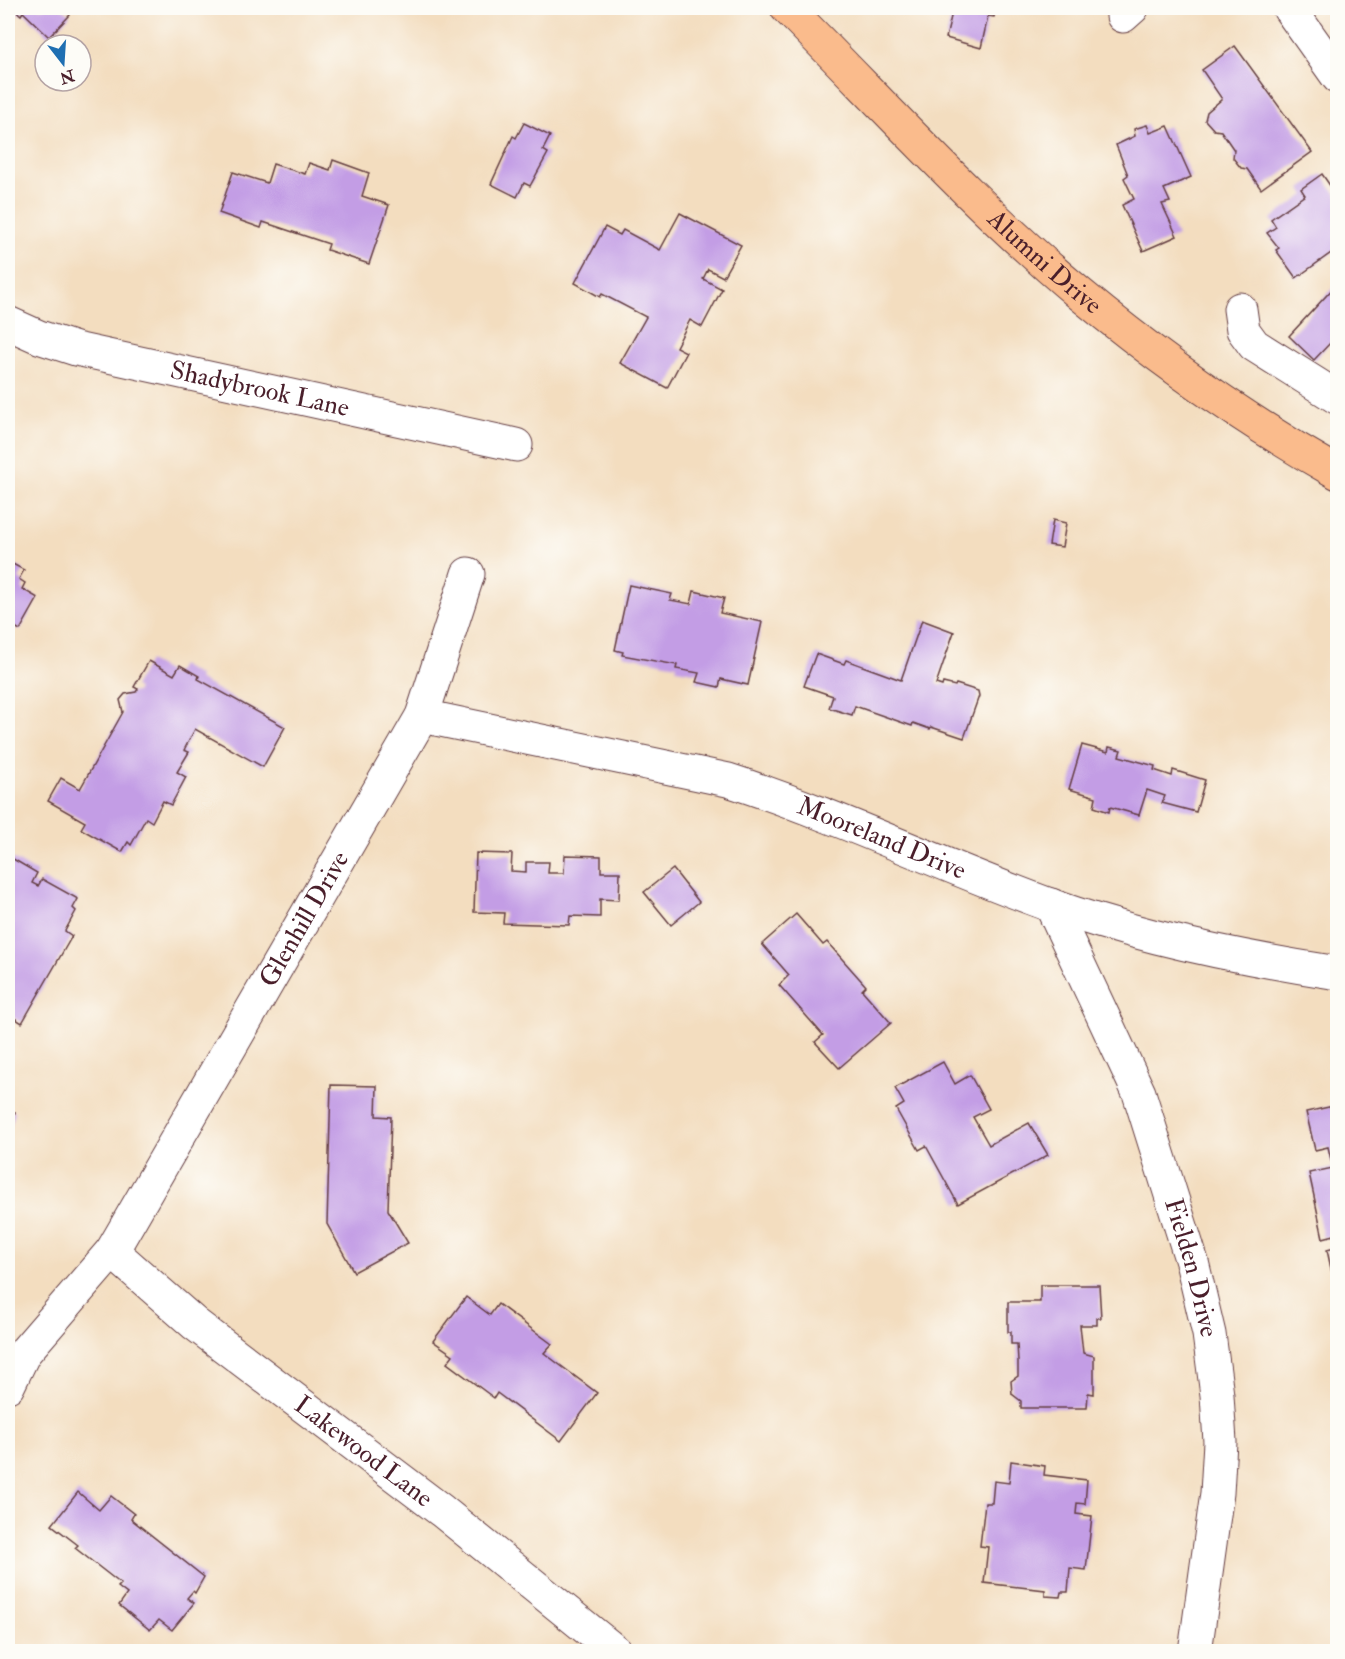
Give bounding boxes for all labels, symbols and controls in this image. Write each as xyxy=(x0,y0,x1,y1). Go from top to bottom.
north arrow xyxy=(33,33,93,93)
text: N xyxy=(57,64,78,88)
street label: Alumni Drive xyxy=(980,202,1108,321)
street label: Shadybrook Lane xyxy=(167,354,352,424)
street label: Mooreland Drive xyxy=(793,790,971,887)
street label: Glenhill Drive xyxy=(252,845,356,993)
street label: Fielden Drive xyxy=(1157,1194,1225,1340)
street label: Lakewood Lane xyxy=(288,1389,439,1514)

